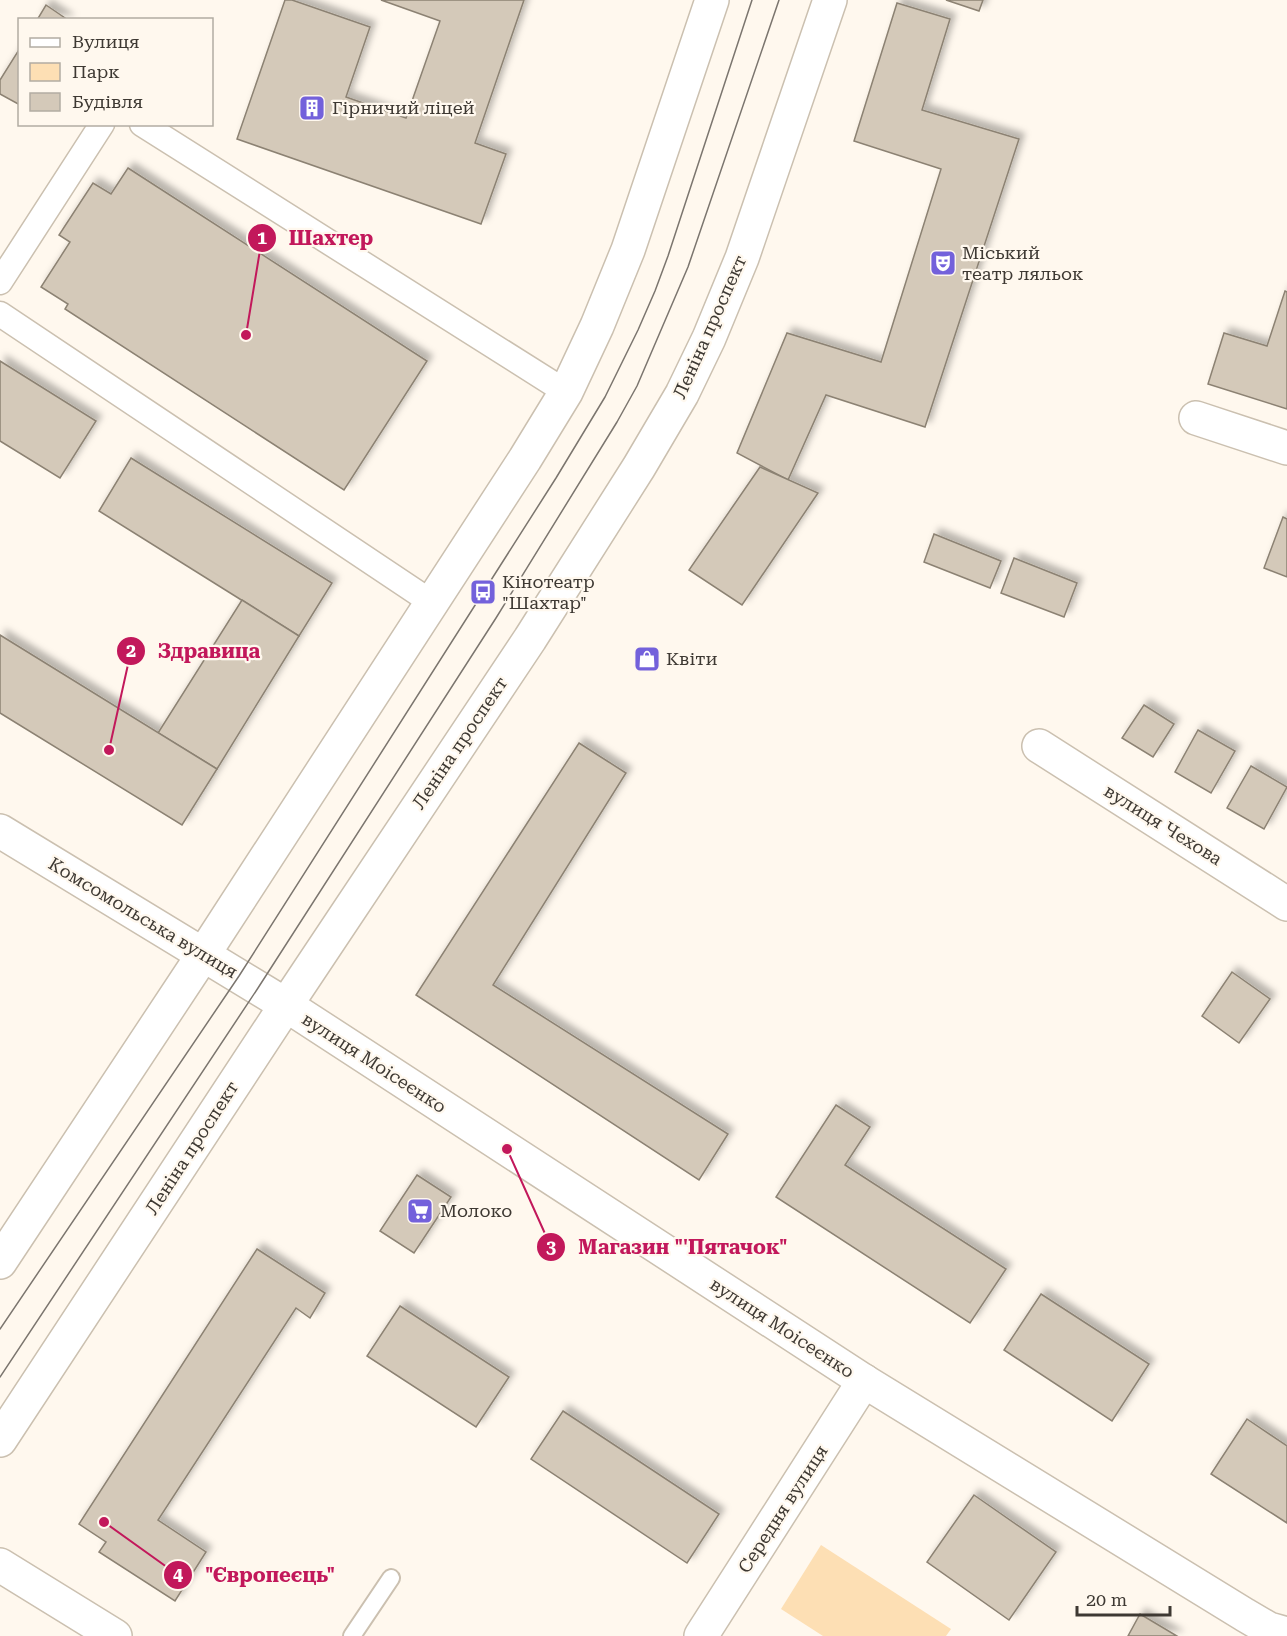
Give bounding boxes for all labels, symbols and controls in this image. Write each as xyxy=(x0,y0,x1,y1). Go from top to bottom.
legend xyxy=(18,18,213,126)
text: Вулиця xyxy=(72,31,139,52)
text: Парк xyxy=(72,61,120,82)
text: Будівля xyxy=(72,91,143,112)
building icon: Гірничий ліцей xyxy=(297,93,327,123)
place label: Гірничий ліцей xyxy=(332,97,475,118)
callout: Шахтер xyxy=(247,219,386,257)
text: Шахтер xyxy=(289,226,373,250)
text: 1 xyxy=(257,227,267,248)
place label: Міський театр ляльок xyxy=(962,242,1084,284)
theatre icon: Міський театр ляльок xyxy=(928,248,958,278)
street label: Леніна проспект xyxy=(669,252,751,402)
place label: Кінотеатр "Шахтар" xyxy=(502,571,595,613)
bus stop icon: Кінотеатр "Шахтар" xyxy=(468,577,498,607)
callout: Здравица xyxy=(116,632,272,670)
text: Здравица xyxy=(158,639,261,663)
text: 2 xyxy=(126,640,136,661)
shop icon: Квіти xyxy=(632,644,662,674)
place label: Квіти xyxy=(666,648,717,669)
street label: Леніна проспект xyxy=(408,673,511,813)
street label: вулиця Чехова xyxy=(1100,780,1226,869)
street label: Комсомольська вулиця xyxy=(45,853,241,982)
street label: вулиця Моісеєнко xyxy=(298,1008,450,1117)
street label: Леніна проспект xyxy=(141,1077,242,1218)
supermarket icon: Молоко xyxy=(405,1196,435,1226)
place label: Молоко xyxy=(440,1200,512,1221)
callout: Магазин "'Пятачок" xyxy=(536,1228,799,1266)
text: Магазин "'Пятачок" xyxy=(578,1235,788,1259)
text: 3 xyxy=(546,1236,556,1257)
street label: вулиця Моісеєнко xyxy=(706,1273,858,1382)
street label: Середня вулиця xyxy=(733,1441,832,1577)
callout: "Європеєць" xyxy=(163,1556,347,1594)
text: "Європеєць" xyxy=(205,1563,335,1587)
text: 4 xyxy=(173,1564,183,1585)
scale bar xyxy=(1077,1579,1170,1617)
text: 20 m xyxy=(1086,1589,1127,1610)

